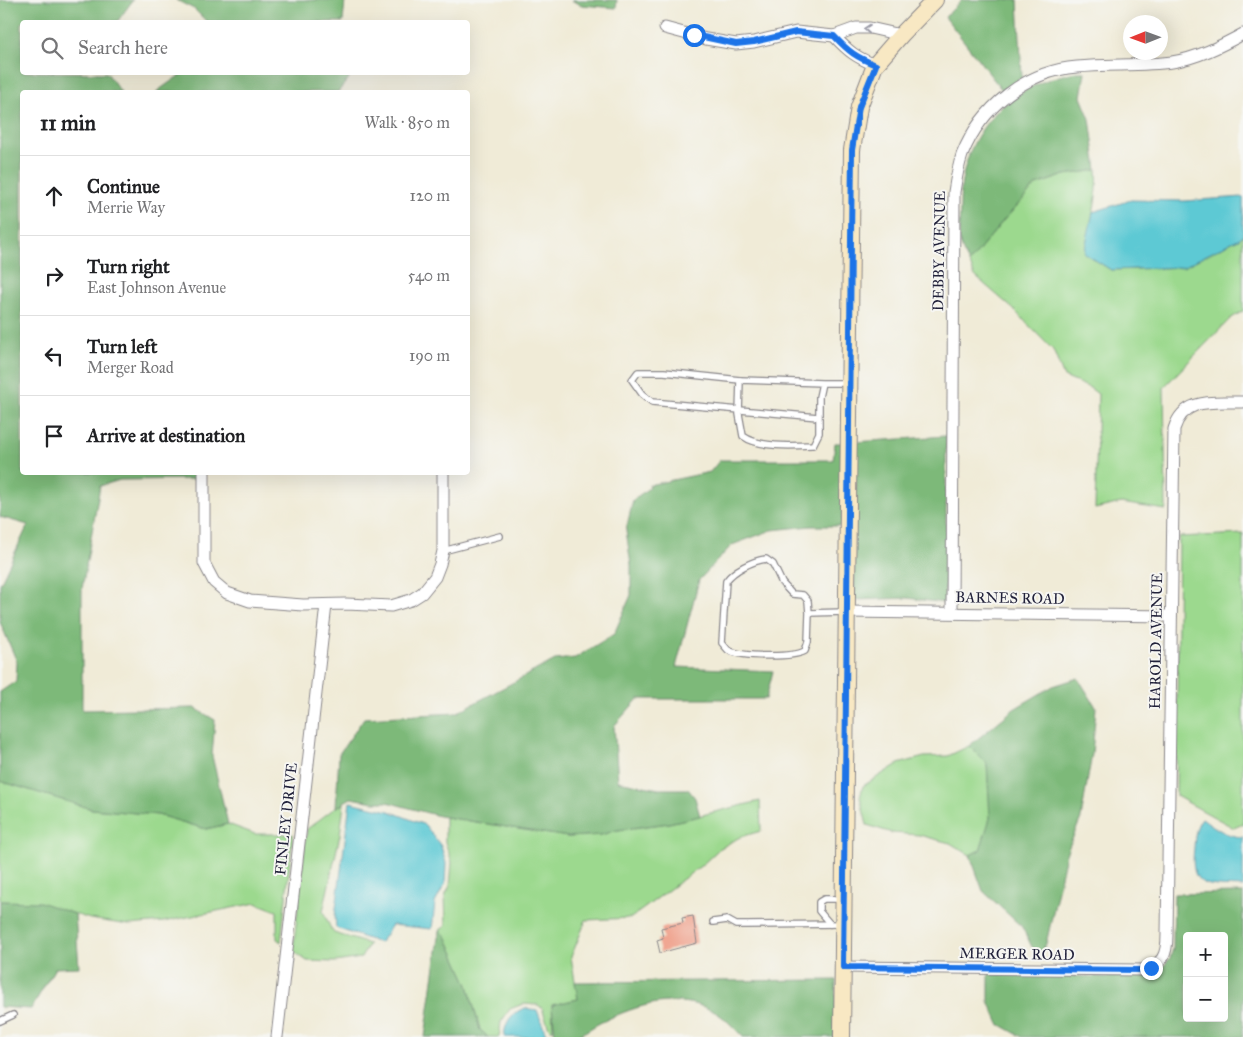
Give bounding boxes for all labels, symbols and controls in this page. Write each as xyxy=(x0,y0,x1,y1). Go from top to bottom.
north arrow xyxy=(1123,15,1168,60)
search box xyxy=(20,20,470,75)
route start xyxy=(683,24,706,47)
one-way arrow xyxy=(863,24,871,35)
icon: search xyxy=(38,34,66,62)
text: Search here xyxy=(78,36,168,59)
text: 11 min xyxy=(40,110,96,136)
text: Walk · 850 m xyxy=(365,113,450,132)
text: Continue xyxy=(87,175,160,198)
icon: ahead xyxy=(40,182,68,210)
text: 120 m xyxy=(410,186,450,205)
street label: DEBBY AVENUE xyxy=(929,191,949,311)
text: Merrie Way xyxy=(87,198,165,217)
text: Turn right xyxy=(87,255,170,278)
icon: right xyxy=(40,262,68,290)
text: 540 m xyxy=(408,266,450,285)
text: East Johnson Avenue xyxy=(87,278,226,297)
text: Turn left xyxy=(87,335,157,358)
icon: left xyxy=(40,342,68,370)
text: 190 m xyxy=(409,346,450,365)
text: Merger Road xyxy=(87,358,174,377)
icon: arrive xyxy=(40,422,68,450)
text: Arrive at destination xyxy=(87,424,245,447)
street label: HAROLD AVENUE xyxy=(1146,573,1166,709)
street label: BARNES ROAD xyxy=(955,588,1065,608)
street label: FINLEY DRIVE xyxy=(271,761,301,876)
map controls xyxy=(1183,932,1228,1022)
button: + xyxy=(1183,932,1228,977)
street label: MERGER ROAD xyxy=(959,944,1075,964)
route end xyxy=(1140,957,1163,980)
button: − xyxy=(1183,977,1228,1022)

